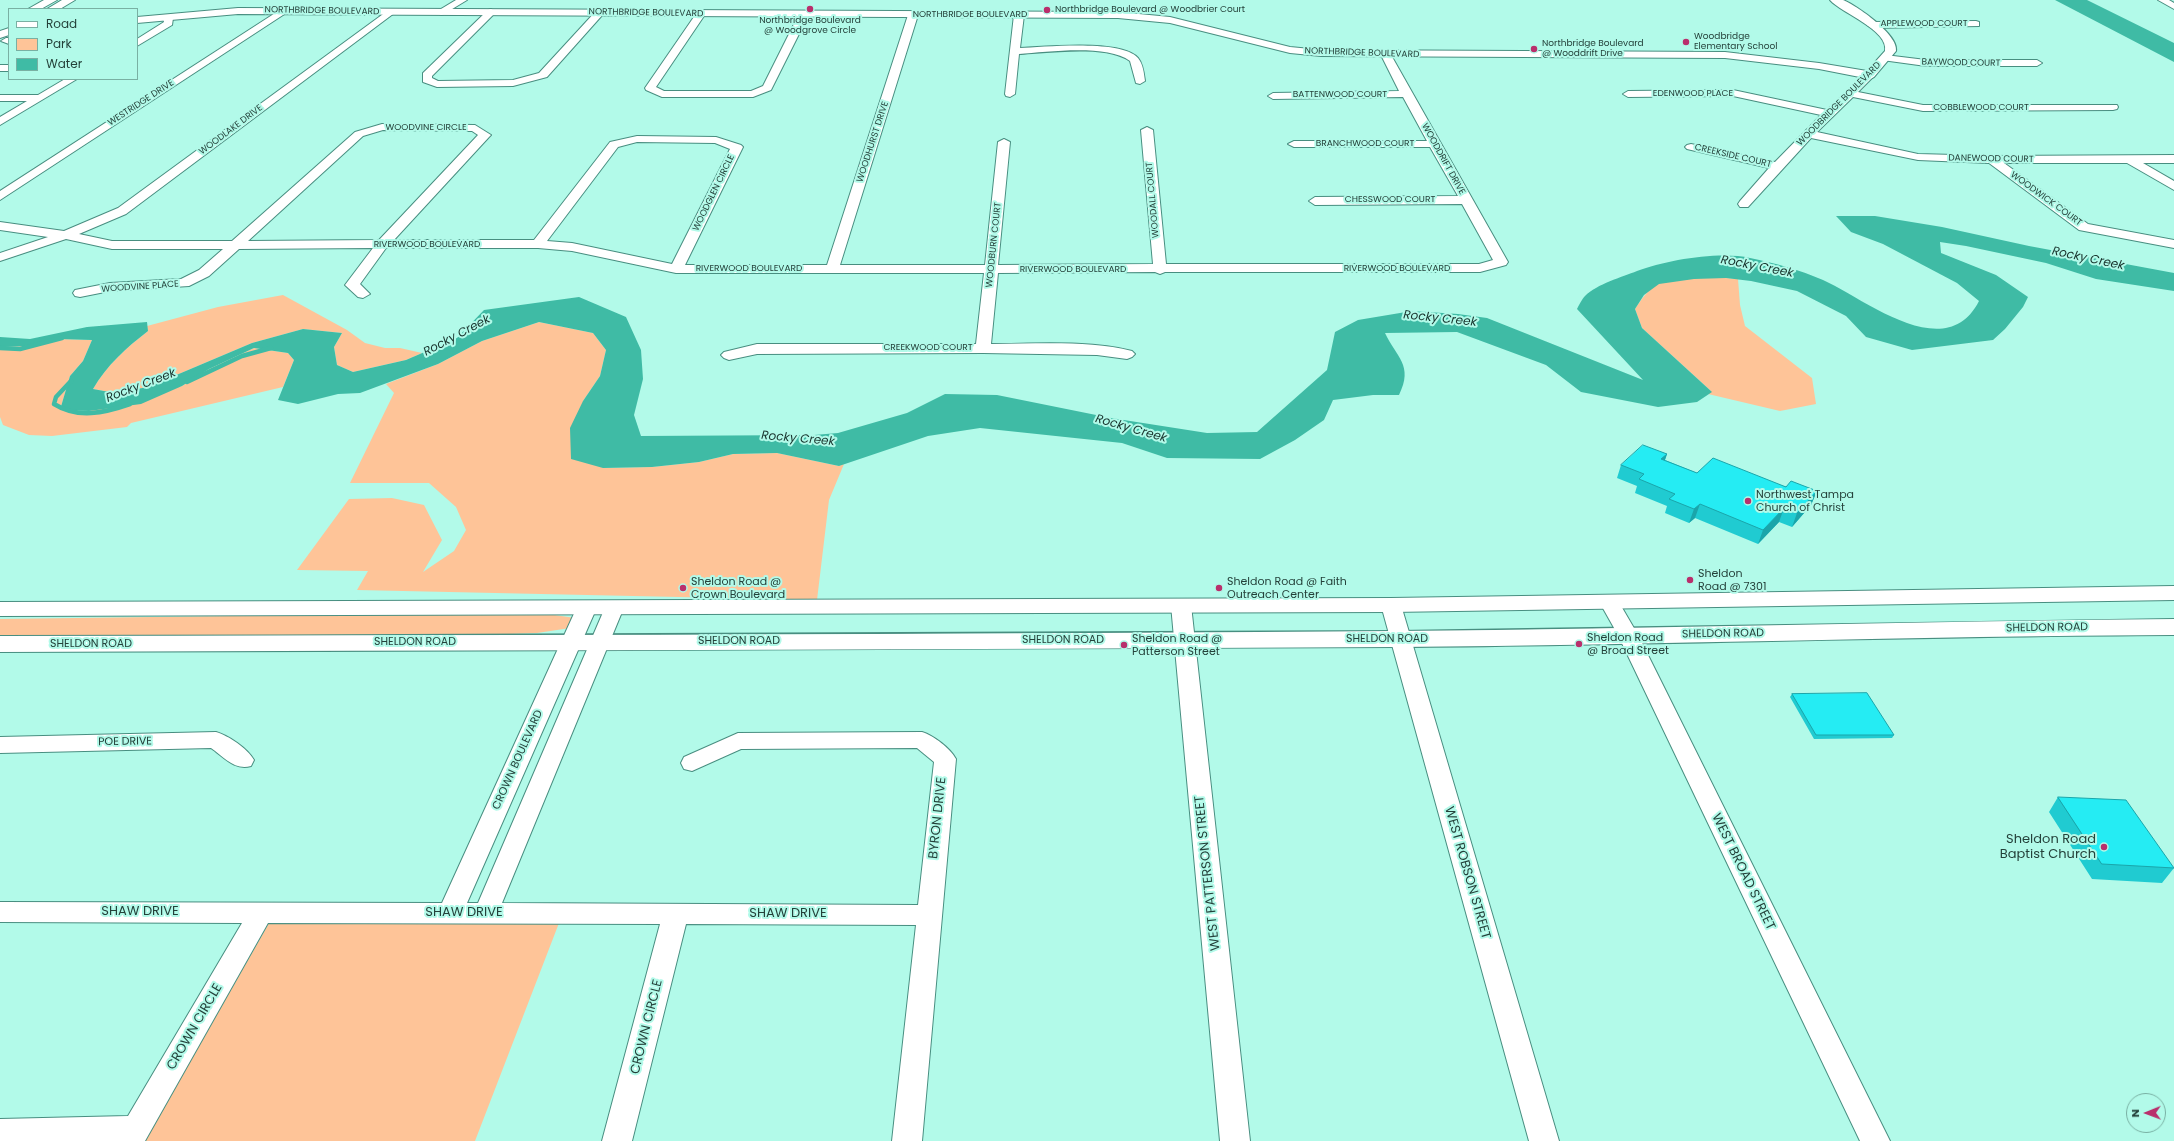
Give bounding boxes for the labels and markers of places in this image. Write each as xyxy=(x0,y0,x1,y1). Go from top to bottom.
marker: Northbridge Boulevard @ Woodgrove Circle xyxy=(805,4,815,14)
marker: Northbridge Boulevard @ Woodbrier Court xyxy=(1042,5,1052,15)
place label: Northbridge Boulevard @ Woodbrier Court xyxy=(1055,5,1245,15)
place label: Northbridge Boulevard @ Woodgrove Circle xyxy=(759,16,861,37)
place label: Woodbridge Elementary School xyxy=(1694,32,1777,53)
marker: Woodbridge Elementary School xyxy=(1681,37,1691,47)
place label: Northbridge Boulevard @ Wooddrift Drive xyxy=(1542,39,1644,60)
marker: Northbridge Boulevard @ Wooddrift Drive xyxy=(1529,44,1539,54)
place label: Northwest Tampa Church of Christ xyxy=(1756,488,1854,514)
marker: Northwest Tampa Church of Christ xyxy=(1743,496,1753,506)
place label: Sheldon Road @ 7301 xyxy=(1698,567,1767,593)
place label: Sheldon Road @ Crown Boulevard xyxy=(691,575,785,601)
place label: Sheldon Road @ Faith Outreach Center xyxy=(1227,575,1347,601)
marker: Sheldon Road @ 7301 xyxy=(1685,575,1695,585)
marker: Sheldon Road @ Crown Boulevard xyxy=(678,583,688,593)
marker: Sheldon Road @ Faith Outreach Center xyxy=(1214,583,1224,593)
place label: Sheldon Road @ Broad Street xyxy=(1587,631,1669,657)
place label: Sheldon Road @ Patterson Street xyxy=(1132,632,1222,658)
marker: Sheldon Road @ Broad Street xyxy=(1574,639,1584,649)
marker: Sheldon Road @ Patterson Street xyxy=(1119,640,1129,650)
place label: Sheldon Road Baptist Church xyxy=(2000,832,2096,863)
marker: Sheldon Road Baptist Church xyxy=(2099,842,2109,852)

